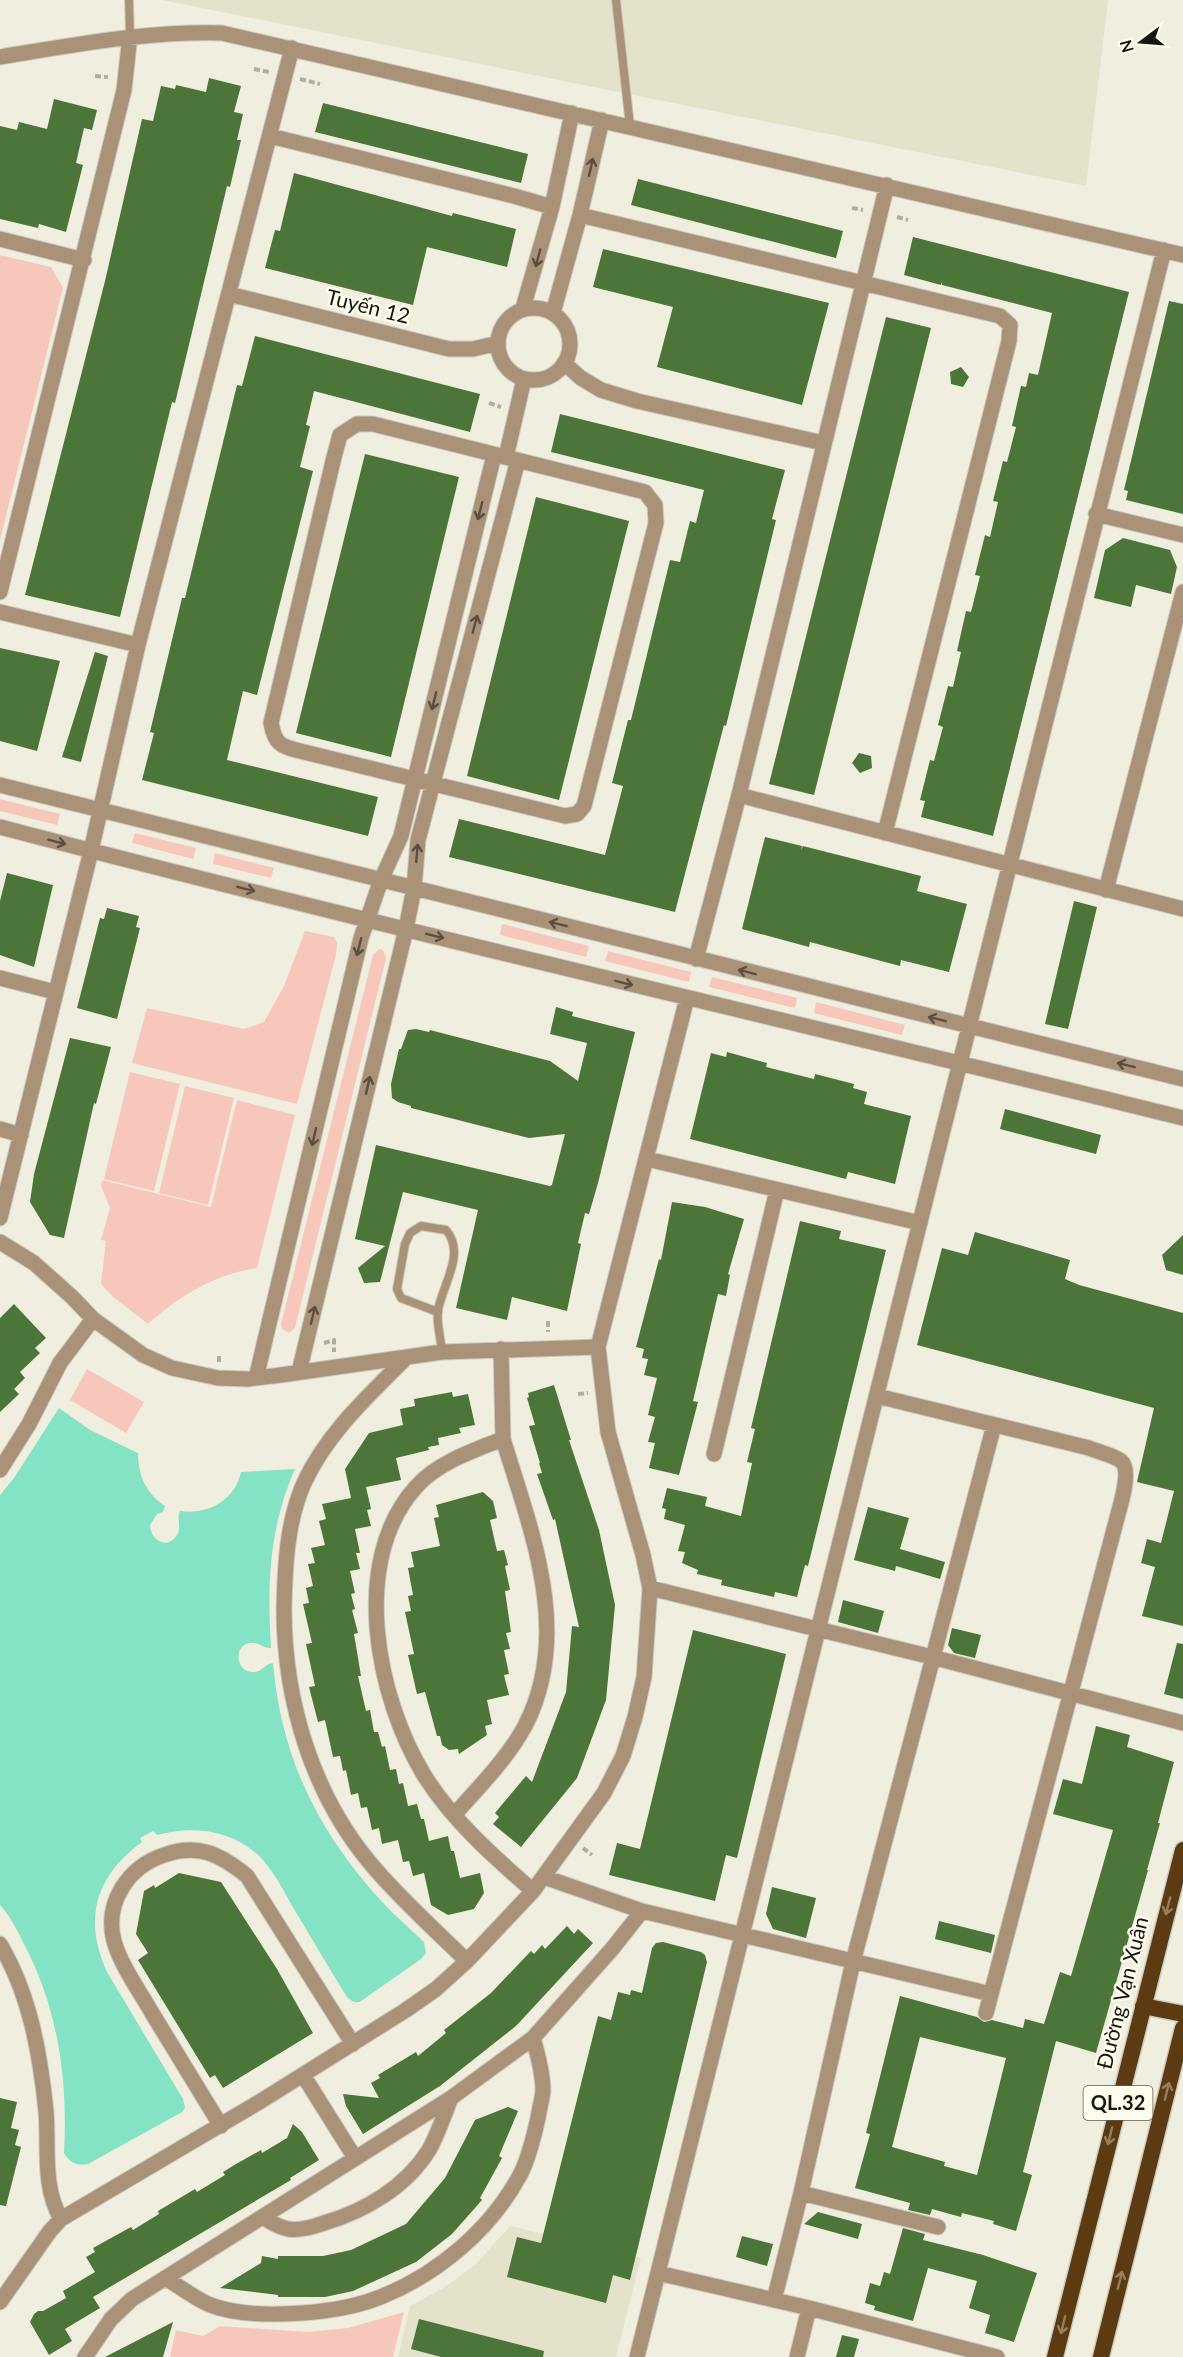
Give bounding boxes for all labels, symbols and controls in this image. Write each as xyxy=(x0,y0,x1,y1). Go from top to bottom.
north arrow xyxy=(1111,12,1171,72)
text: N xyxy=(1115,38,1137,55)
one-way arrow xyxy=(586,158,597,178)
one-way arrow xyxy=(532,248,544,267)
street label: Tuyến 12 xyxy=(324,283,413,328)
one-way arrow xyxy=(474,502,486,521)
one-way arrow xyxy=(470,615,481,634)
one-way arrow xyxy=(427,691,439,710)
one-way arrow xyxy=(47,836,66,848)
one-way arrow xyxy=(412,844,423,864)
one-way arrow xyxy=(236,884,255,896)
one-way arrow xyxy=(549,918,568,930)
one-way arrow xyxy=(425,931,444,943)
one-way arrow xyxy=(353,937,365,956)
one-way arrow xyxy=(738,966,757,978)
one-way arrow xyxy=(614,978,633,990)
one-way arrow xyxy=(928,1012,947,1024)
one-way arrow xyxy=(1117,1059,1136,1071)
one-way arrow xyxy=(362,1076,374,1095)
one-way arrow xyxy=(307,1127,319,1146)
one-way arrow xyxy=(307,1306,319,1325)
one-way arrow xyxy=(1162,1896,1174,1915)
street label: Đường Vạn Xuân xyxy=(1091,1914,1153,2072)
one-way arrow xyxy=(1162,2082,1174,2101)
road number: QL.32 xyxy=(1084,2086,1152,2120)
one-way arrow xyxy=(1104,2126,1116,2145)
one-way arrow xyxy=(1115,2271,1126,2290)
one-way arrow xyxy=(1057,2315,1069,2334)

